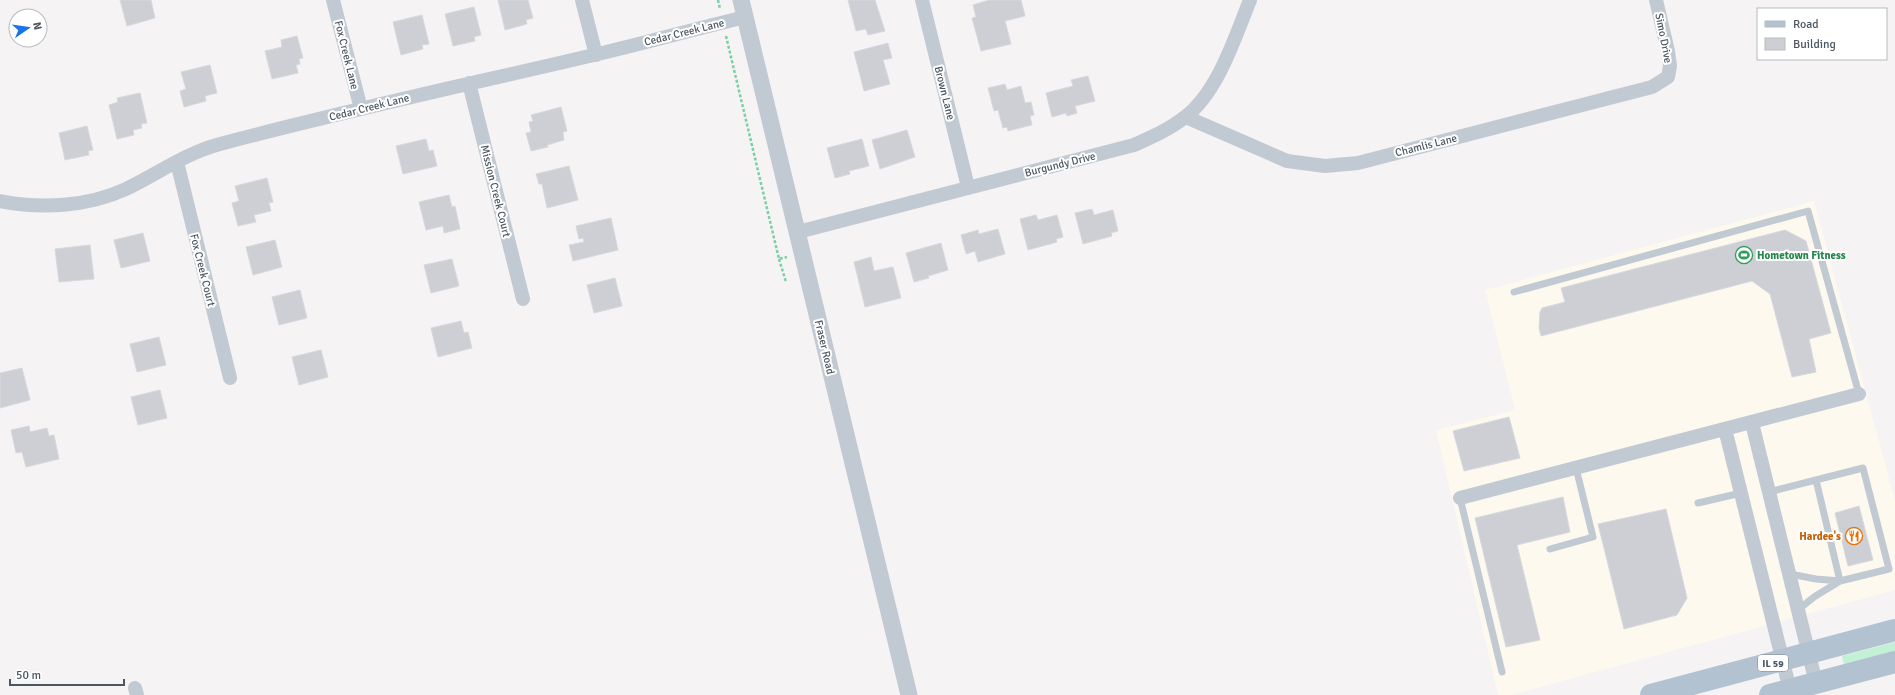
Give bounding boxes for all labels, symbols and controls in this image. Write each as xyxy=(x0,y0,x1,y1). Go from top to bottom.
north arrow xyxy=(8,8,48,48)
legend xyxy=(1757,8,1887,60)
street label: Simo Drive xyxy=(1652,12,1675,64)
street label: Cedar Creek Lane xyxy=(643,16,726,49)
text: Road xyxy=(1793,17,1819,32)
street label: Fox Creek Lane xyxy=(332,19,361,91)
text: N xyxy=(30,21,44,31)
text: Building xyxy=(1793,37,1836,52)
street label: Brown Lane xyxy=(932,65,957,121)
street label: Cedar Creek Lane xyxy=(328,91,411,124)
street label: Chamlis Lane xyxy=(1394,132,1458,159)
street label: Mission Creek Court xyxy=(478,144,513,239)
street label: Burgundy Drive xyxy=(1023,149,1097,180)
street label: Fox Creek Court xyxy=(187,232,218,308)
sports icon: Hometown Fitness xyxy=(1734,245,1754,265)
place label: Hometown Fitness xyxy=(1757,249,1846,262)
street label: Fraser Road xyxy=(812,319,837,376)
restaurant icon: Hardee's xyxy=(1844,526,1864,546)
place label: Hardee's xyxy=(1799,530,1841,543)
road number: IL 59 xyxy=(1758,655,1788,671)
scale bar xyxy=(10,661,124,687)
text: 50 m xyxy=(16,668,41,683)

